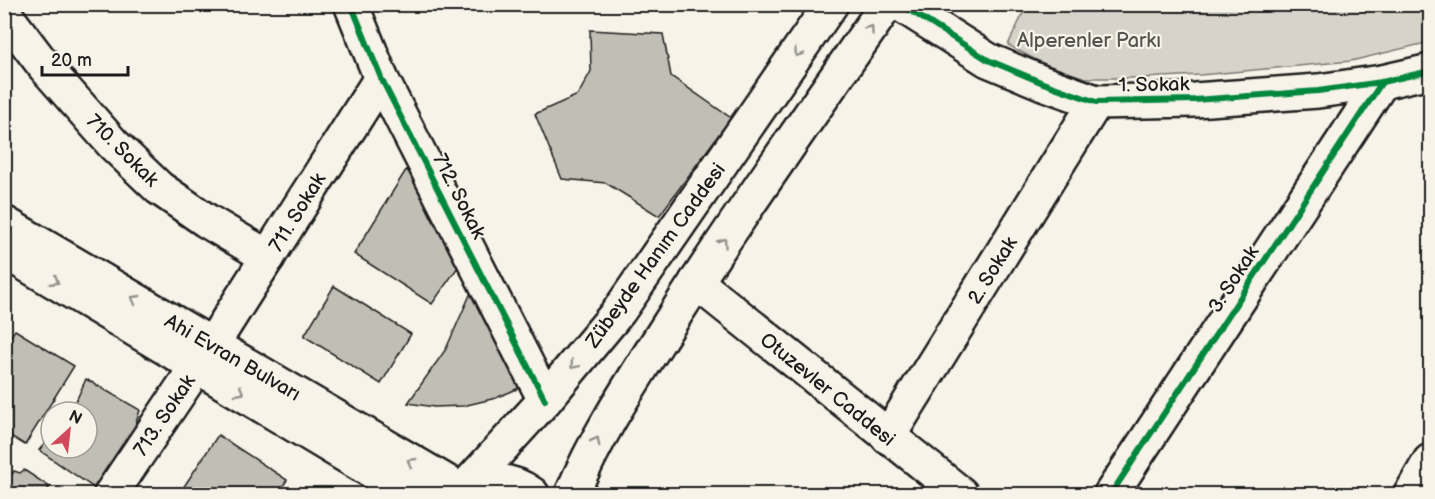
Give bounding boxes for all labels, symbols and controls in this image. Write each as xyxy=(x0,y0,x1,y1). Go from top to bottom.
one-way arrow xyxy=(863,25,874,36)
park label: Alperenler Parkı xyxy=(1017,29,1161,53)
scale bar xyxy=(42,39,128,77)
one-way arrow xyxy=(794,46,805,57)
text: 20 m xyxy=(51,50,92,71)
street label: 1. Sokak xyxy=(1118,72,1190,98)
street label: 710. Sokak xyxy=(81,110,164,192)
street label: 712. Sokak xyxy=(427,150,491,243)
street label: Zübeyde Hanım Caddesi xyxy=(580,159,731,353)
street label: 711. Sokak xyxy=(264,169,332,256)
street label: 2. Sokak xyxy=(963,232,1023,309)
one-way arrow xyxy=(716,237,727,248)
street label: 3. Sokak xyxy=(1203,241,1264,318)
one-way arrow xyxy=(49,273,59,285)
one-way arrow xyxy=(131,295,141,307)
street label: Ahi Evran Bulvarı xyxy=(160,309,305,406)
street label: Otuzevler Caddesi xyxy=(755,328,900,452)
one-way arrow xyxy=(571,358,582,369)
street label: 713. Sokak xyxy=(129,370,201,461)
one-way arrow xyxy=(234,384,244,396)
north arrow xyxy=(39,400,99,460)
text: N xyxy=(65,407,85,429)
one-way arrow xyxy=(589,437,600,448)
one-way arrow xyxy=(407,457,417,469)

